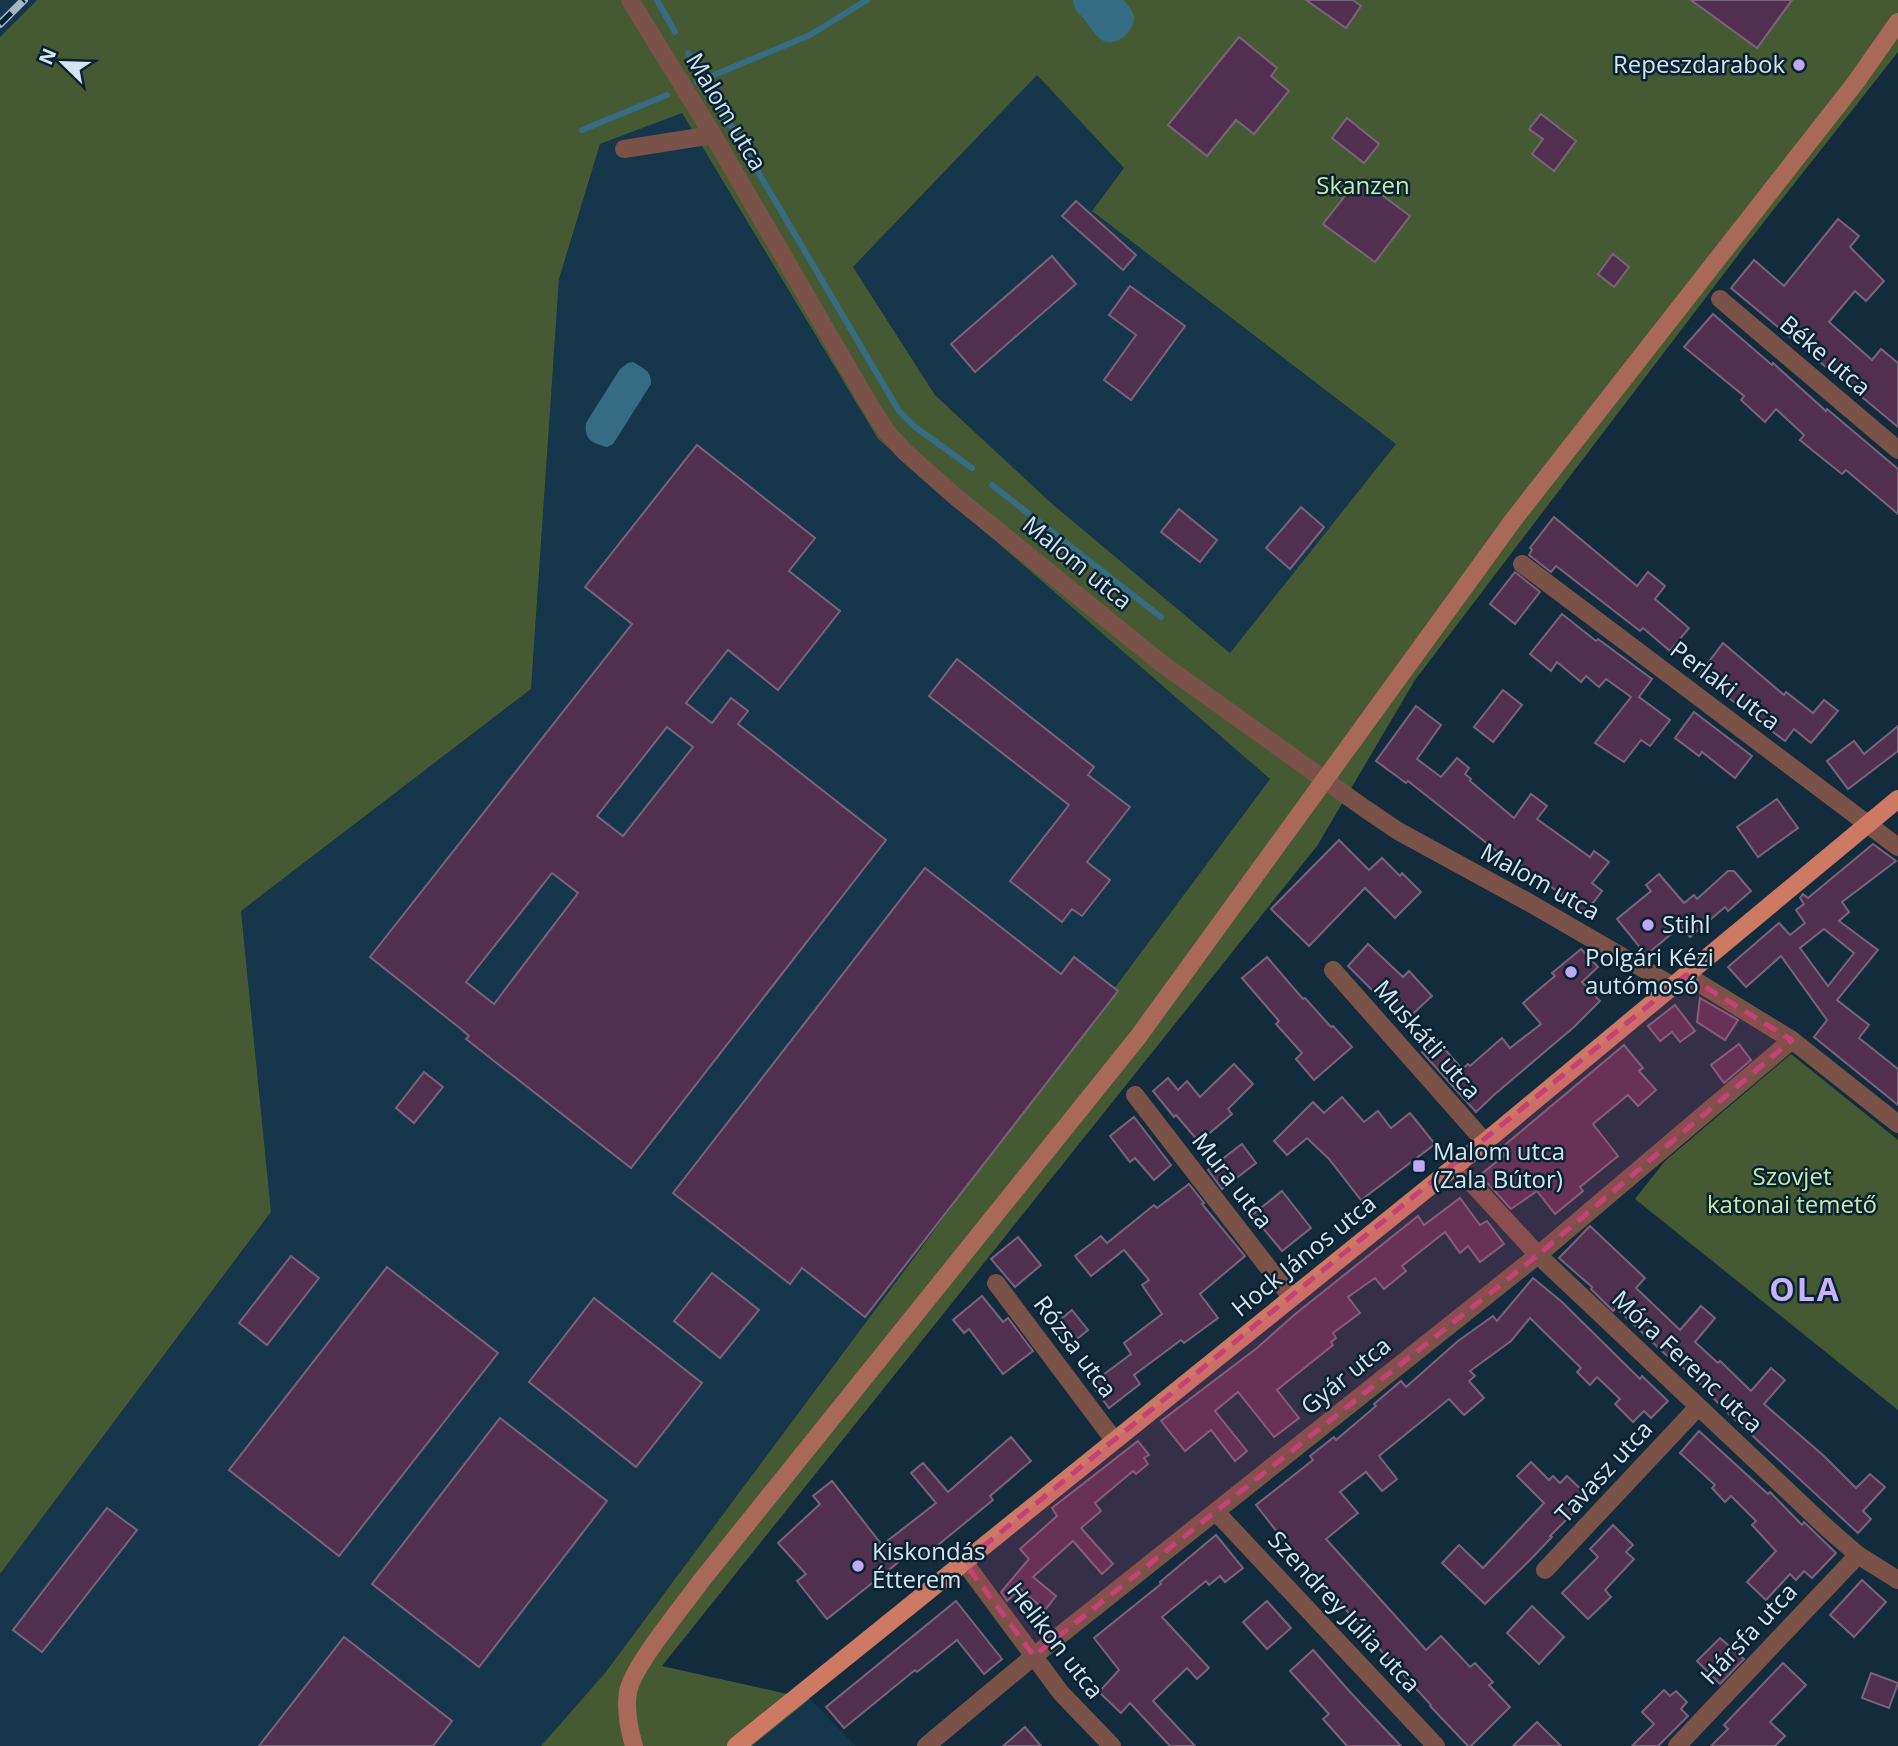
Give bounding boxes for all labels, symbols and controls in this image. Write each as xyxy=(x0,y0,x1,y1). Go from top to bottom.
north arrow xyxy=(28,28,98,98)
text: N xyxy=(32,44,62,69)
street label: Malom utca xyxy=(679,46,775,176)
place label: Repeszdarabok xyxy=(1613,47,1785,80)
marker: Repeszdarabok xyxy=(1791,57,1807,73)
park label: Skanzen xyxy=(1316,168,1410,201)
street label: Béke utca xyxy=(1773,307,1878,403)
street label: Malom utca xyxy=(1016,507,1140,616)
street label: Perlaki utca xyxy=(1664,632,1788,737)
street label: Malom utca xyxy=(1475,834,1606,927)
place label: Stihl xyxy=(1662,907,1711,940)
marker: Stihl xyxy=(1640,917,1656,933)
place label: Polgári Kézi autómosó xyxy=(1585,940,1714,1001)
marker: Polgári Kézi autómosó xyxy=(1563,964,1579,980)
street label: Muskátli utca xyxy=(1367,972,1489,1106)
street label: Mura utca xyxy=(1185,1125,1281,1235)
place label: Malom utca (Zala Bútor) xyxy=(1433,1134,1565,1195)
marker: Malom utca (Zala Bútor) xyxy=(1411,1158,1427,1174)
park label: Szovjet katonai temető xyxy=(1707,1159,1877,1220)
street label: Hock János utca xyxy=(1224,1186,1382,1323)
district label: OLA xyxy=(1769,1267,1841,1310)
street label: Móra Ferenc utca xyxy=(1605,1282,1771,1440)
street label: Rózsa utca xyxy=(1027,1288,1125,1404)
street label: Gyár utca xyxy=(1293,1328,1397,1421)
street label: Tavasz utca xyxy=(1547,1413,1659,1529)
street label: Szendrey Júlia utca xyxy=(1261,1523,1429,1699)
place label: Kiskondás Étterem xyxy=(872,1534,985,1595)
marker: Kiskondás Étterem xyxy=(850,1558,866,1574)
street label: Helikon utca xyxy=(1000,1575,1112,1705)
street label: Hársfa utca xyxy=(1692,1575,1804,1691)

